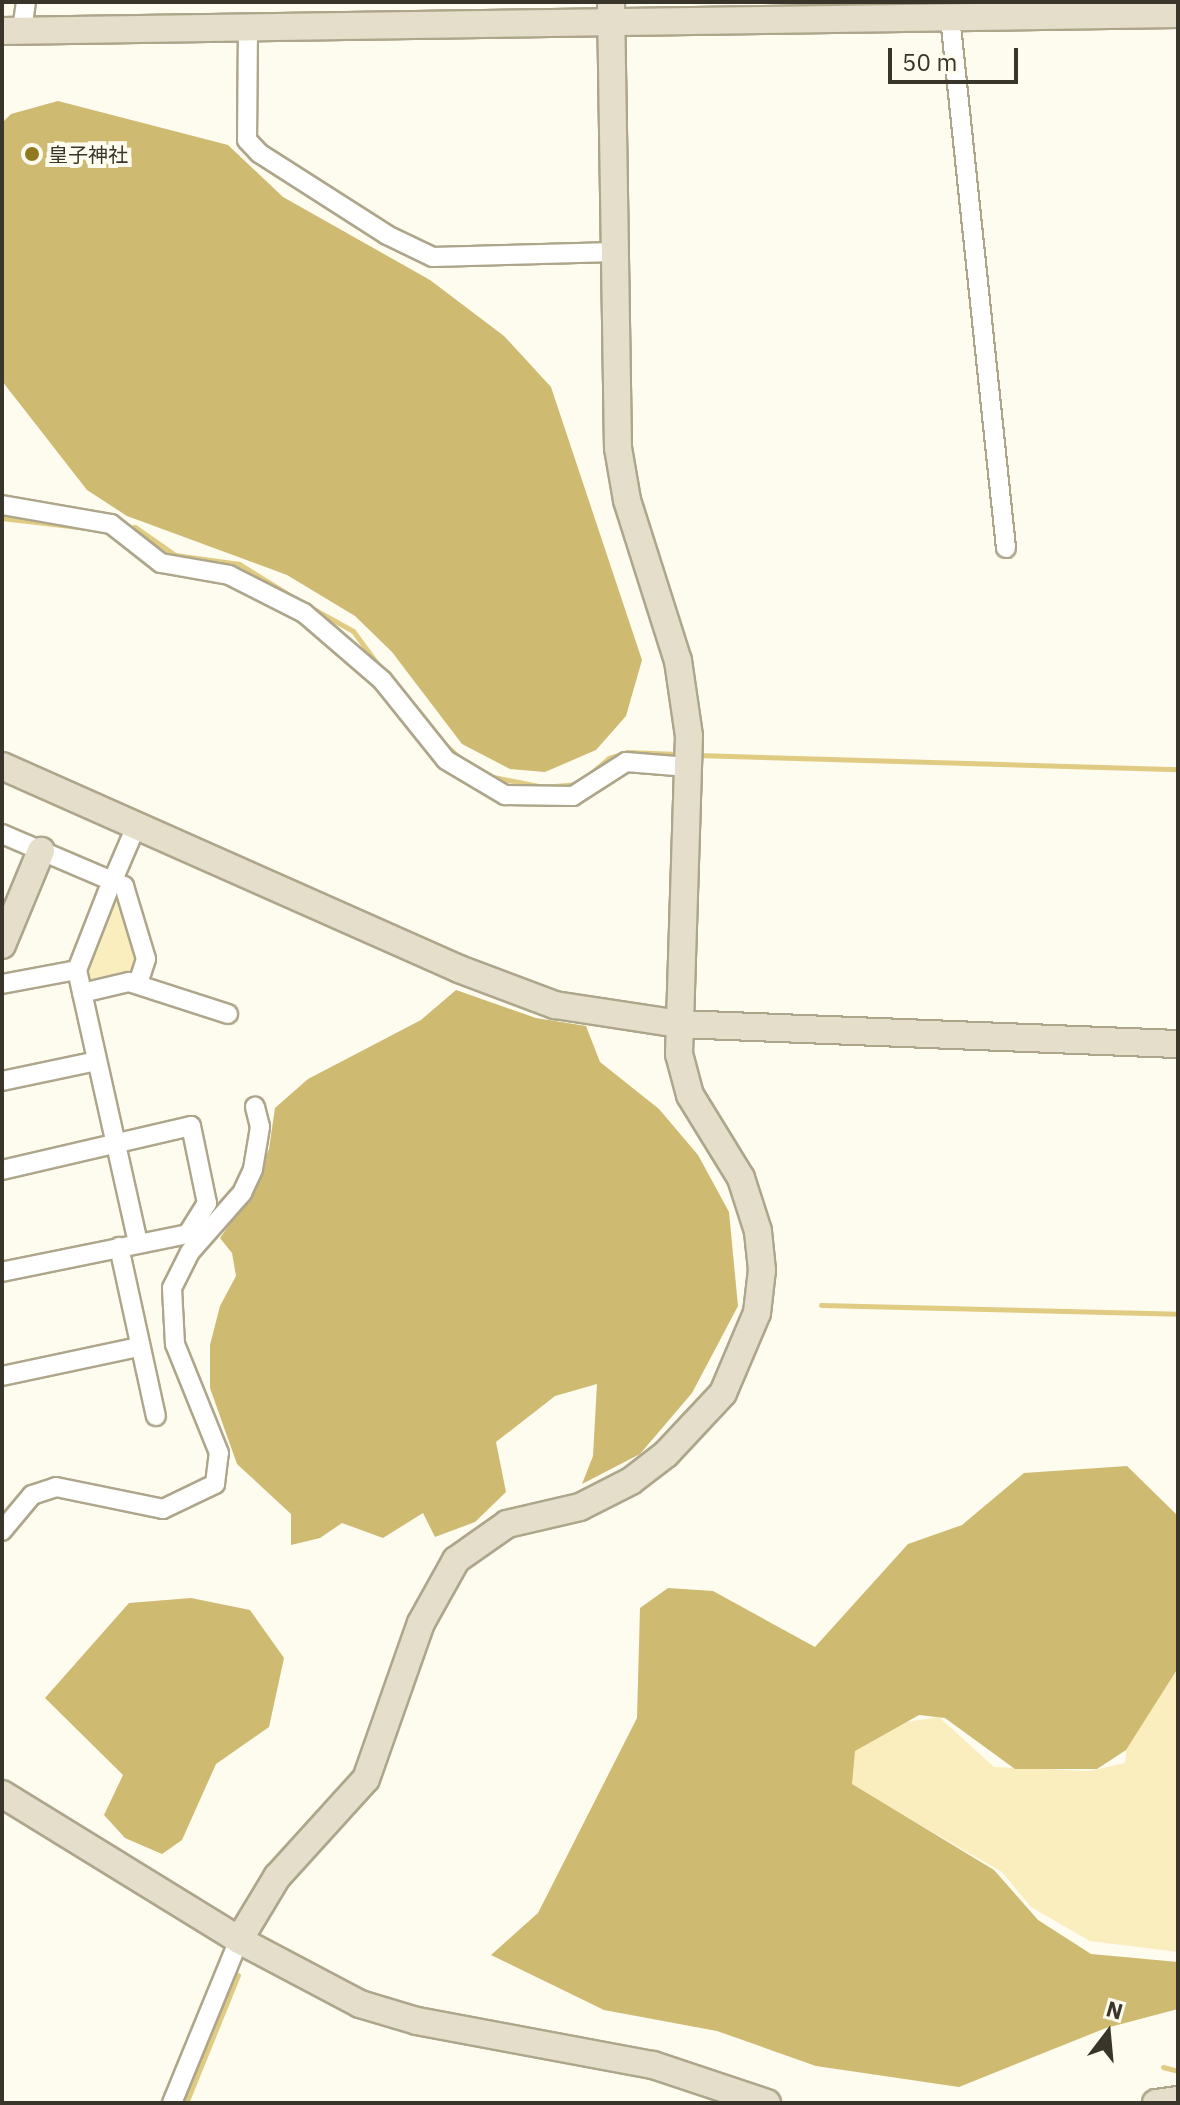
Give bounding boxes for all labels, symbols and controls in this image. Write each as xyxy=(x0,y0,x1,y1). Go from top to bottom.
scale bar xyxy=(892,32,1022,82)
text: 50 m xyxy=(902,46,957,78)
place label: 皇子神社 xyxy=(48,142,128,166)
marker: 皇子神社 xyxy=(23,145,41,163)
north arrow xyxy=(1068,1993,1148,2073)
text: N xyxy=(1103,1993,1126,2026)

